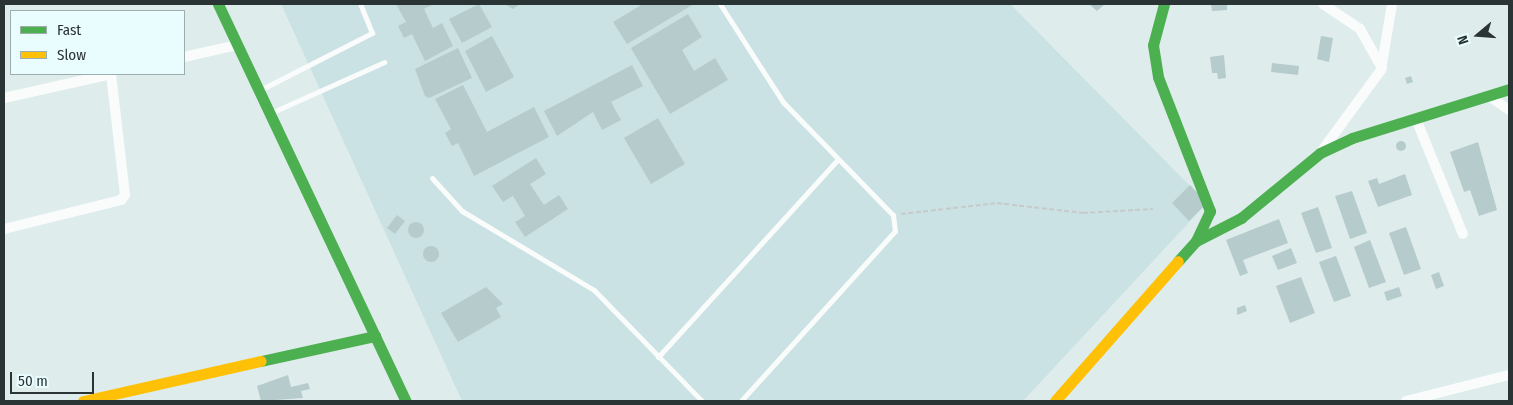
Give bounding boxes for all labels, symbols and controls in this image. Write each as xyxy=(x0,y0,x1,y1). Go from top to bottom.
legend xyxy=(10,10,185,75)
north arrow xyxy=(1453,10,1503,60)
text: Fast xyxy=(57,21,81,39)
text: N xyxy=(1454,33,1473,46)
text: Slow xyxy=(57,46,86,64)
scale bar xyxy=(12,362,96,394)
text: 50 m xyxy=(18,372,48,390)

